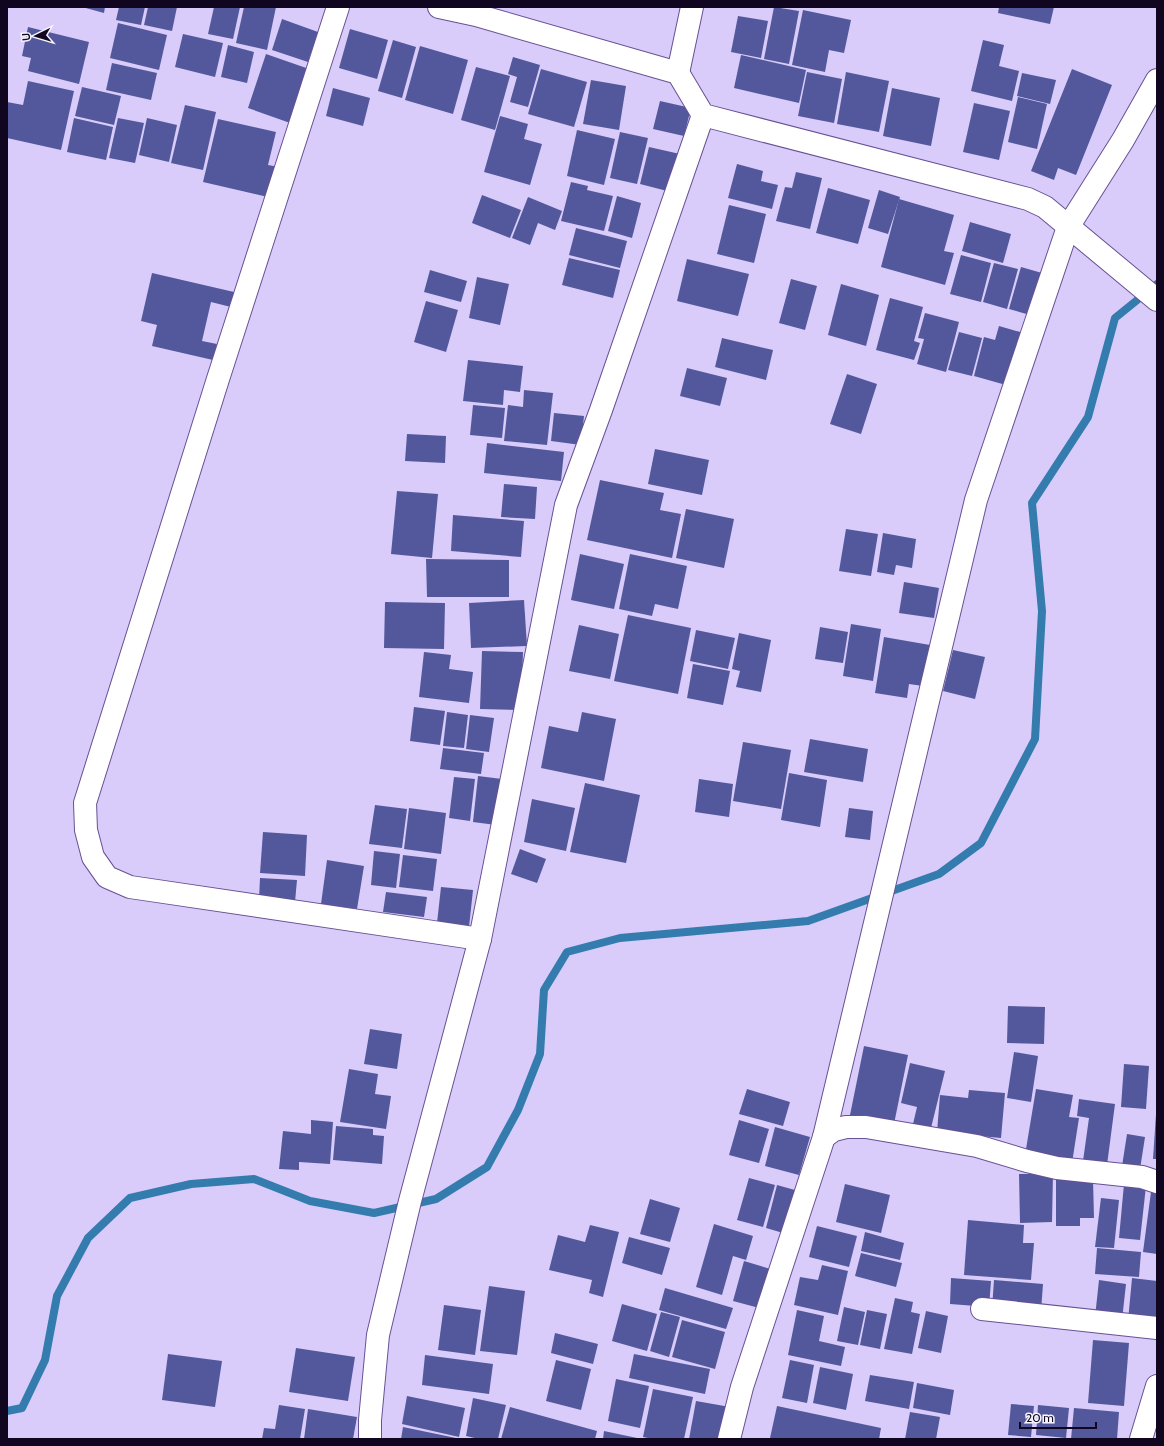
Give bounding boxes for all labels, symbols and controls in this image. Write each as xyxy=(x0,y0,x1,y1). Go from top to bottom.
north arrow xyxy=(16,16,56,56)
text: U xyxy=(19,32,33,41)
scale bar xyxy=(1020,1404,1096,1430)
text: 20 m xyxy=(1026,1410,1054,1425)

